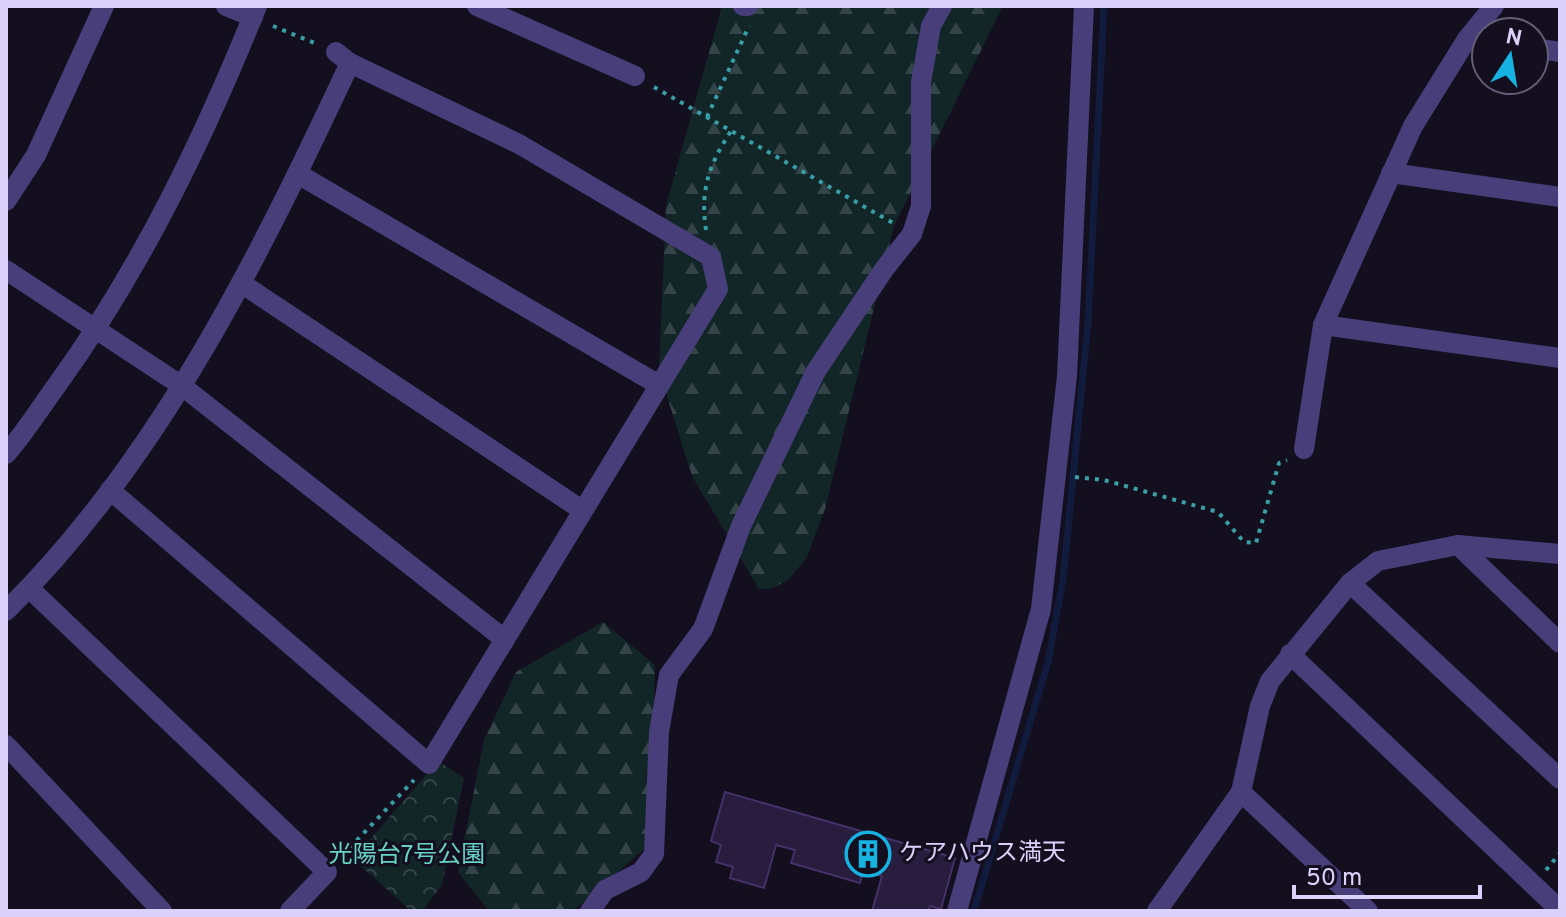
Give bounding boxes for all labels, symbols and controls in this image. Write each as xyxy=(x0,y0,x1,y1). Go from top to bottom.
north arrow xyxy=(1470,16,1550,96)
text: N xyxy=(1503,24,1524,54)
building icon: ケアハウス満天 xyxy=(844,830,892,878)
place label: ケアハウス満天 xyxy=(899,839,1066,869)
park label: 光陽台7号公園 xyxy=(329,841,485,871)
scale bar xyxy=(1294,849,1480,899)
text: 50 m xyxy=(1306,864,1362,894)

